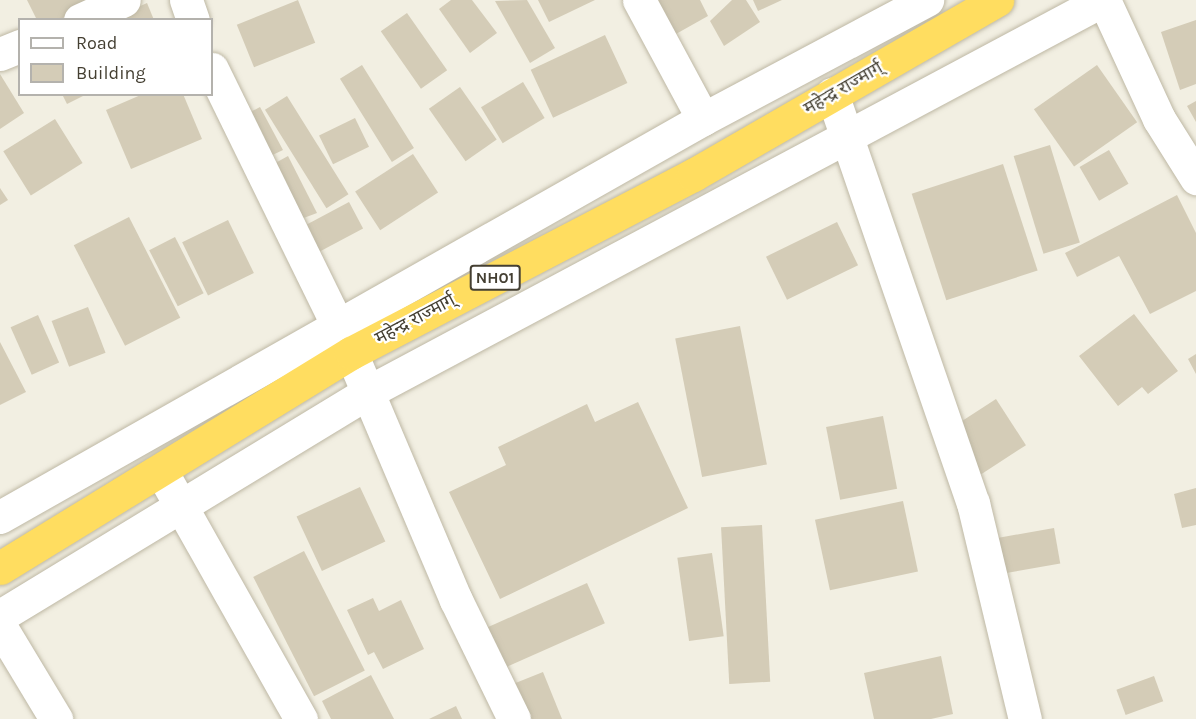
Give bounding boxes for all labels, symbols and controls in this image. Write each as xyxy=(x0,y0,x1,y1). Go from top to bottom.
legend xyxy=(18,18,213,96)
text: Road xyxy=(76,32,117,54)
street label: महेन्द्र राज्मार्ग् xyxy=(800,57,886,119)
text: Building xyxy=(76,62,146,84)
road number: NH01 xyxy=(470,265,520,291)
street label: महेन्द्र राज्मार्ग् xyxy=(371,289,459,349)

